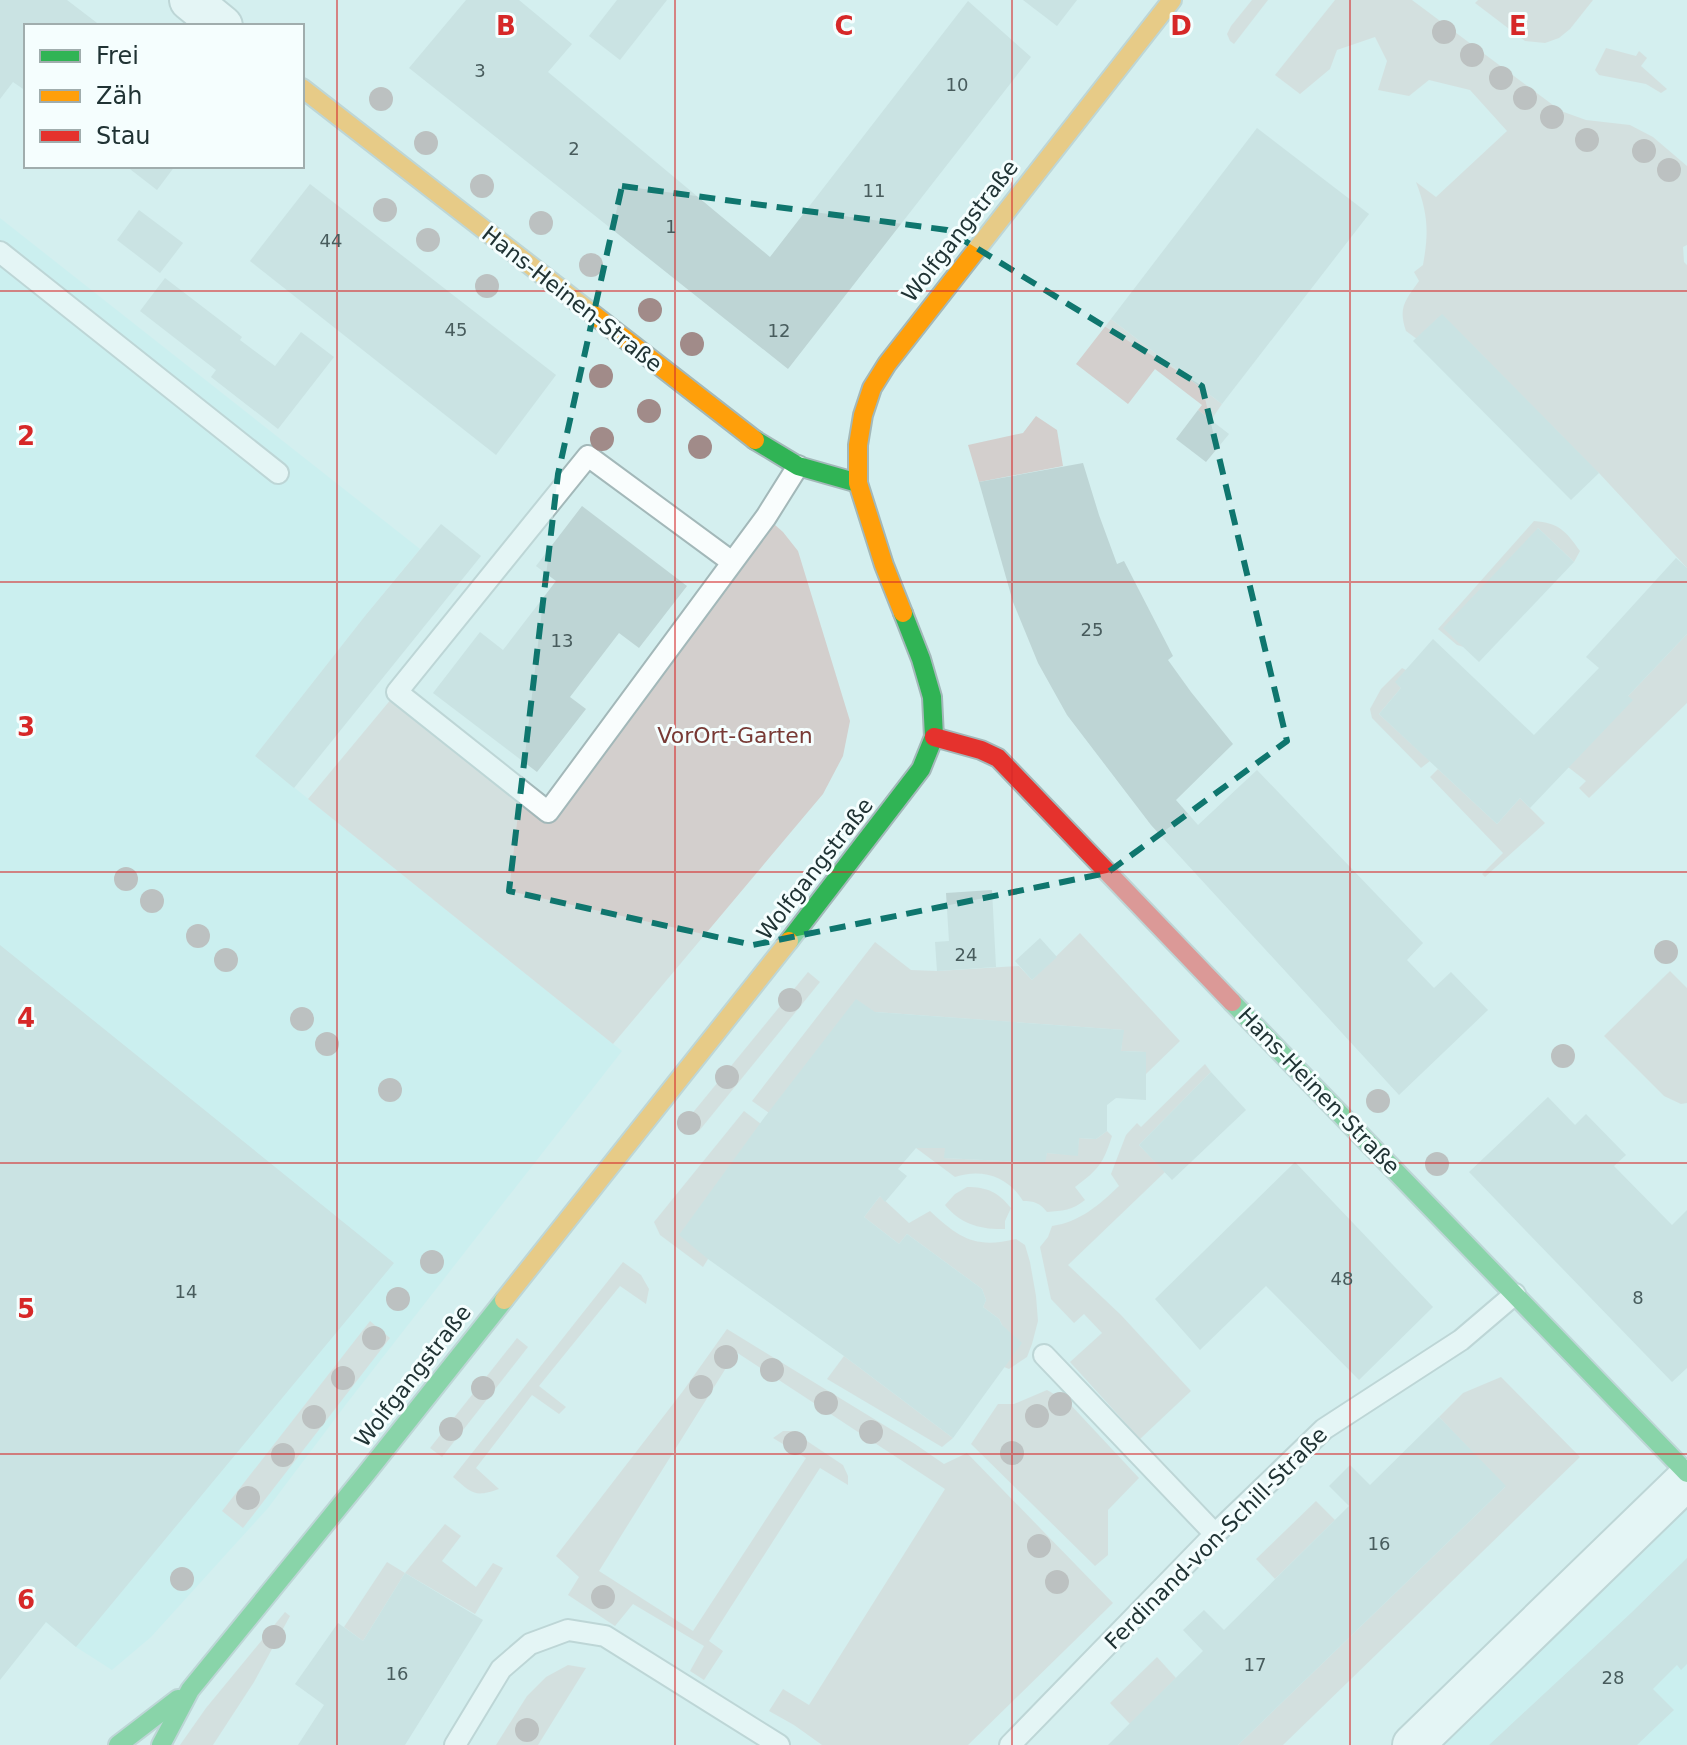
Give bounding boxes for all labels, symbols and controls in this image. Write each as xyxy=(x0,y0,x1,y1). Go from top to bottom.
text: B xyxy=(496,11,516,41)
text: C xyxy=(834,11,854,41)
text: D xyxy=(1170,11,1192,41)
text: E xyxy=(1509,11,1527,41)
legend xyxy=(24,24,304,168)
text: Frei xyxy=(96,42,139,70)
house number: 3 xyxy=(474,60,486,81)
house number: 10 xyxy=(946,74,968,95)
text: Zäh xyxy=(96,82,142,110)
text: Stau xyxy=(96,122,151,150)
house number: 2 xyxy=(568,138,580,159)
street label: Wolfgangstraße xyxy=(897,155,1023,307)
house number: 11 xyxy=(863,180,885,201)
house number: 1 xyxy=(665,216,677,237)
street label: Hans-Heinen-Straße xyxy=(477,221,667,377)
house number: 44 xyxy=(320,230,342,251)
house number: 45 xyxy=(445,319,467,340)
house number: 12 xyxy=(768,320,790,341)
text: 2 xyxy=(17,421,35,451)
house number: 25 xyxy=(1081,619,1103,640)
house number: 13 xyxy=(551,630,573,651)
text: 3 xyxy=(17,712,35,742)
park label: VorOrt-Garten xyxy=(657,723,813,748)
street label: Wolfgangstraße xyxy=(752,793,878,945)
house number: 24 xyxy=(955,944,977,965)
text: 4 xyxy=(17,1003,35,1033)
street label: Hans-Heinen-Straße xyxy=(1233,1003,1405,1179)
house number: 48 xyxy=(1331,1268,1353,1289)
house number: 14 xyxy=(175,1281,197,1302)
house number: 8 xyxy=(1632,1287,1644,1308)
text: 5 xyxy=(17,1294,35,1324)
street label: Wolfgangstraße xyxy=(350,1300,476,1452)
street label: Ferdinand-von-Schill-Straße xyxy=(1100,1422,1332,1654)
house number: 16 xyxy=(1368,1533,1390,1554)
text: 6 xyxy=(17,1585,35,1615)
house number: 17 xyxy=(1244,1654,1266,1675)
house number: 16 xyxy=(386,1663,408,1684)
house number: 28 xyxy=(1602,1667,1624,1688)

